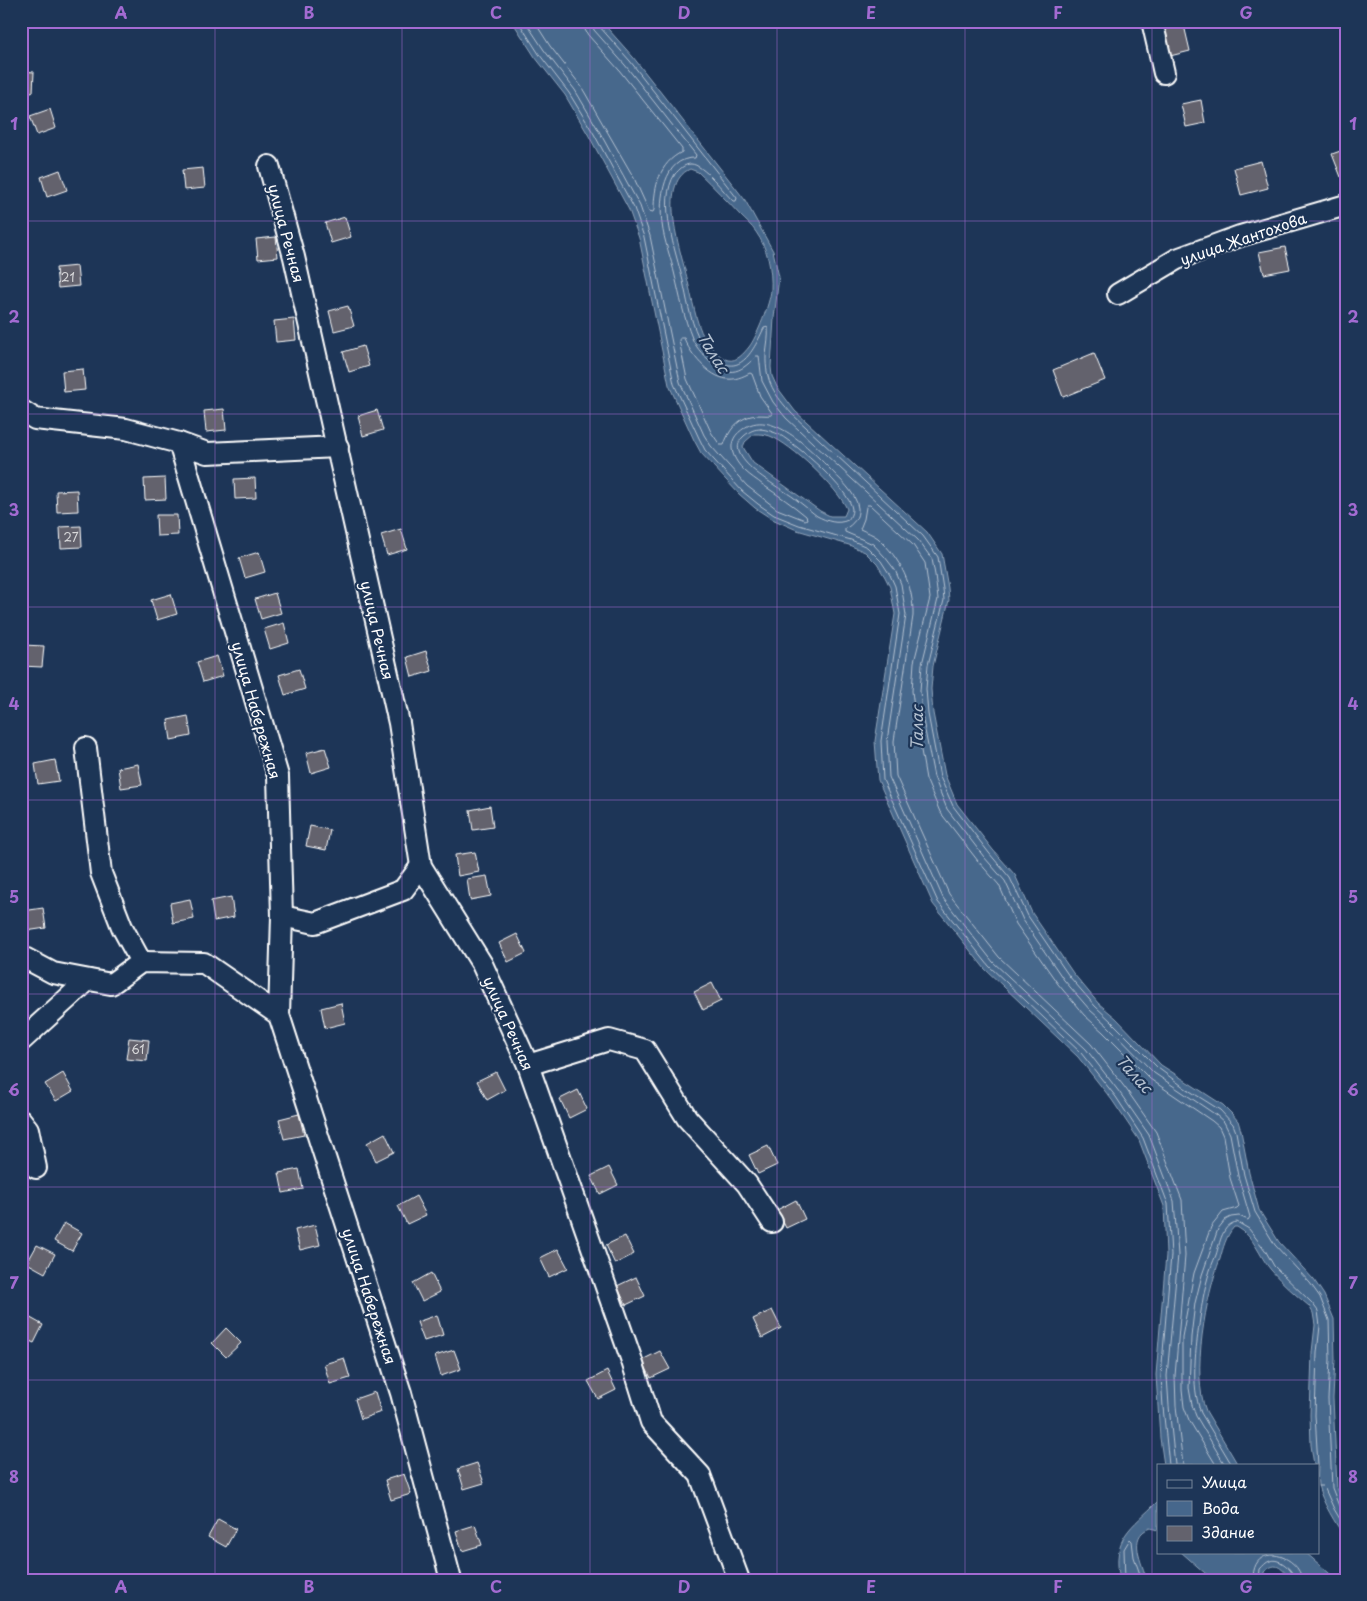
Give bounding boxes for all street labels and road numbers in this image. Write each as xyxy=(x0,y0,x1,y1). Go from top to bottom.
street label: улица Речная xyxy=(263,181,311,285)
street label: улица Жантохова xyxy=(1177,205,1310,270)
street label: улица Речная xyxy=(355,578,401,682)
street label: улица Набережная xyxy=(226,639,288,781)
street label: улица Речная xyxy=(478,972,540,1074)
street label: улица Набережная xyxy=(337,1225,403,1367)

